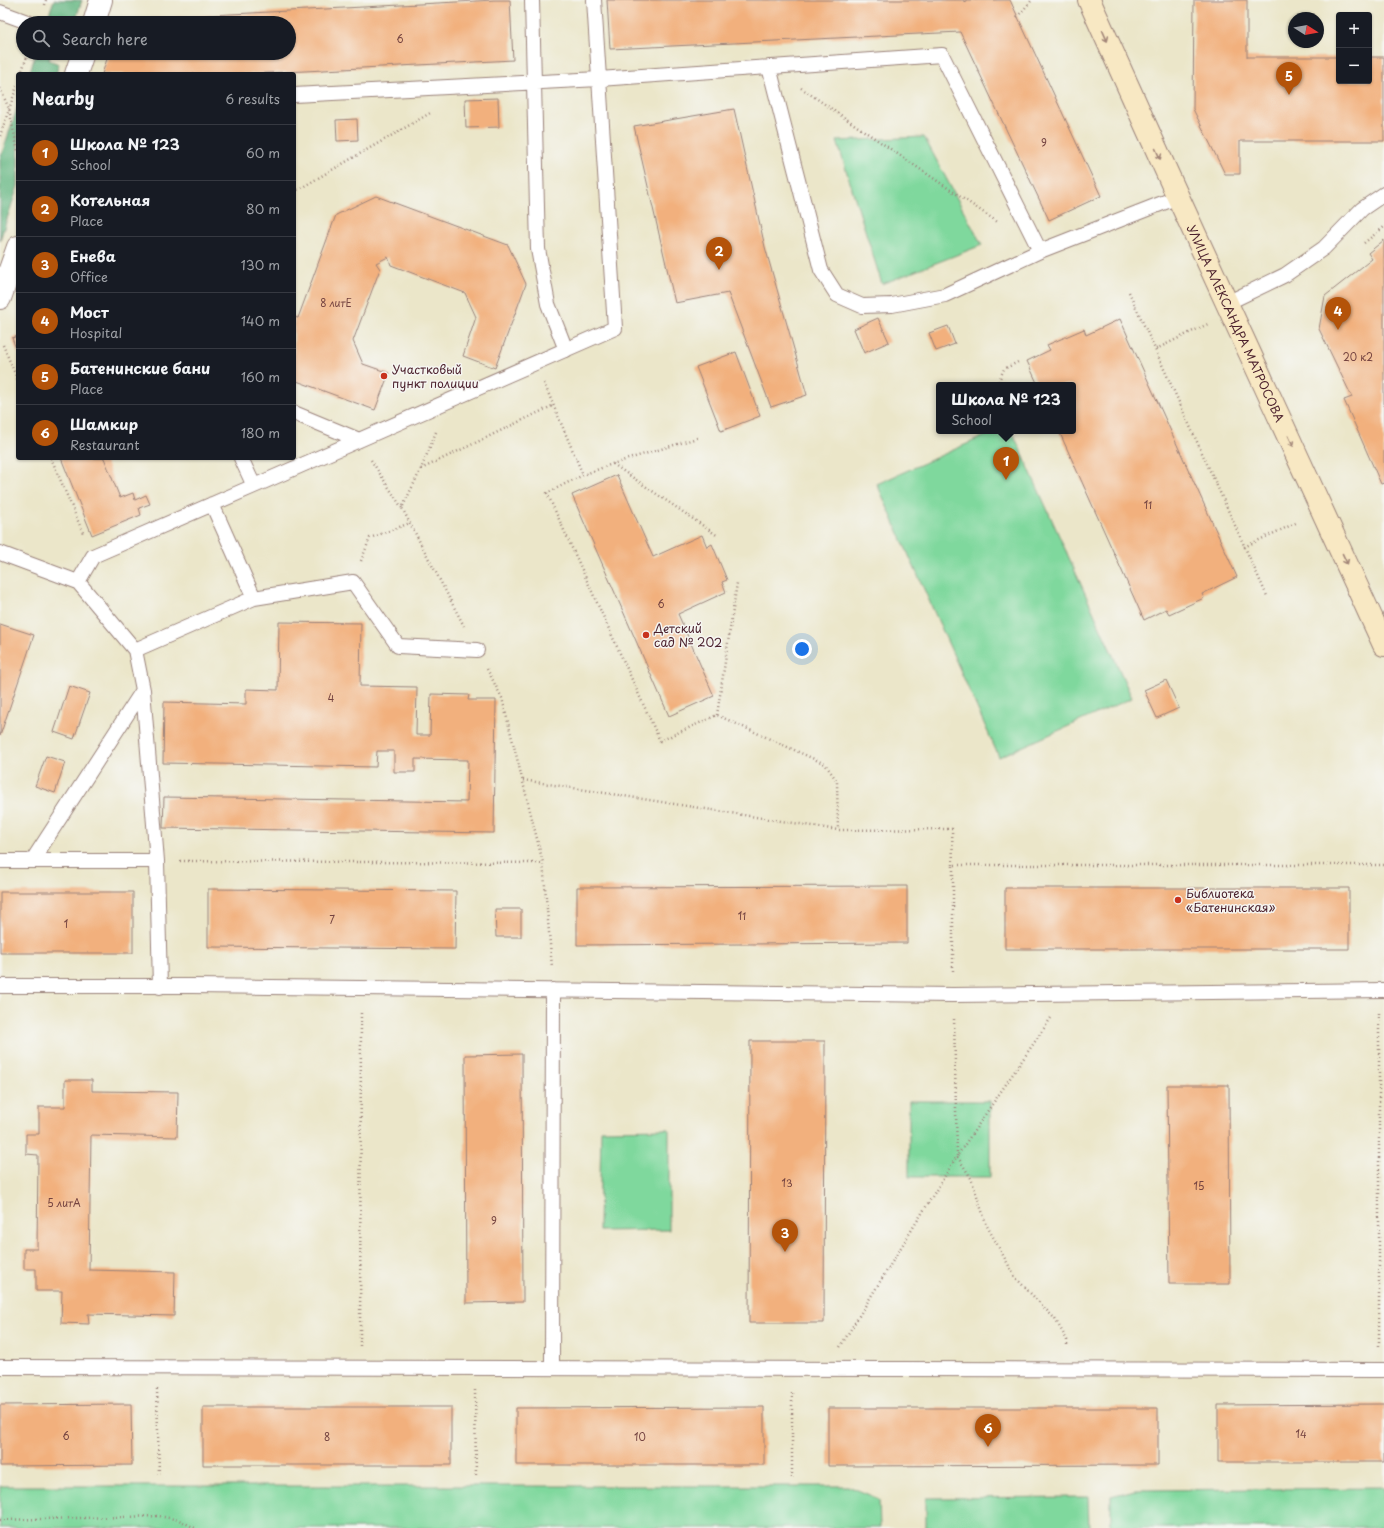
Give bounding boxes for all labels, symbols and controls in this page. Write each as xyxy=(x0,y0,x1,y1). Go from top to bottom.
north arrow xyxy=(1288,12,1324,48)
map controls xyxy=(1336,12,1372,84)
button: + xyxy=(1336,12,1372,48)
search box xyxy=(16,16,296,60)
icon: search xyxy=(30,27,52,49)
text: Search here xyxy=(62,27,148,50)
one-way arrow xyxy=(1102,29,1109,41)
house number: 6 xyxy=(396,31,404,46)
button: − xyxy=(1336,48,1372,84)
pin: 5 xyxy=(1276,62,1302,95)
text: Nearby xyxy=(32,85,94,111)
text: 6 results xyxy=(225,89,280,108)
text: Школа № 123 xyxy=(70,132,180,155)
house number: 9 xyxy=(1041,135,1047,150)
text: 1 xyxy=(42,143,48,162)
text: 60 m xyxy=(246,143,280,162)
one-way arrow xyxy=(1155,148,1163,160)
text: School xyxy=(70,155,111,174)
text: Котельная xyxy=(70,188,150,211)
text: 2 xyxy=(40,199,50,218)
text: 80 m xyxy=(246,199,280,218)
text: Place xyxy=(70,211,103,230)
street label: УЛИЦА АЛЕКСАНДРА МАТРОСОВА xyxy=(1183,222,1289,425)
pin: 2 xyxy=(706,237,732,270)
text: Енева xyxy=(70,244,116,267)
text: 3 xyxy=(41,255,49,274)
text: 130 m xyxy=(241,255,280,274)
text: Office xyxy=(70,267,108,286)
house number: 8 литЕ xyxy=(320,295,352,310)
pin: 4 xyxy=(1325,297,1351,330)
text: Мост xyxy=(70,300,109,323)
text: 4 xyxy=(41,311,49,330)
text: 140 m xyxy=(241,311,280,330)
text: Hospital xyxy=(70,323,122,342)
house number: 20 к2 xyxy=(1343,349,1373,364)
text: Батенинские бани xyxy=(70,356,211,379)
place label: Участковый пункт полиции xyxy=(392,360,479,392)
text: 5 xyxy=(41,367,49,386)
text: 160 m xyxy=(241,367,280,386)
marker: Участковый пункт полиции xyxy=(379,371,389,381)
text: Place xyxy=(70,379,103,398)
popup xyxy=(936,382,1076,434)
text: Школа № 123 xyxy=(951,387,1061,410)
text: School xyxy=(951,410,992,429)
text: Шамкир xyxy=(70,412,138,435)
text: 6 xyxy=(40,423,50,442)
text: 180 m xyxy=(241,423,280,442)
text: Restaurant xyxy=(70,435,140,454)
one-way arrow xyxy=(1288,435,1295,447)
pin: 1 xyxy=(993,447,1019,480)
house number: 11 xyxy=(1144,497,1152,512)
one-way arrow xyxy=(1342,553,1349,565)
house number: 6 xyxy=(657,596,665,611)
place label: Детский сад № 202 xyxy=(653,619,722,651)
marker: Детский сад № 202 xyxy=(641,630,651,640)
your location xyxy=(792,639,812,659)
house number: 4 xyxy=(328,690,335,705)
place label: Библиотека «Батенинская» xyxy=(1186,884,1275,916)
marker: Библиотека «Батенинская» xyxy=(1173,895,1183,905)
house number: 11 xyxy=(738,908,746,923)
house number: 7 xyxy=(329,912,335,927)
house number: 1 xyxy=(64,916,68,931)
house number: 13 xyxy=(781,1175,793,1190)
house number: 15 xyxy=(1194,1178,1204,1193)
house number: 5 литА xyxy=(47,1195,81,1210)
house number: 9 xyxy=(491,1213,497,1228)
pin: 3 xyxy=(772,1219,798,1252)
pin: 6 xyxy=(975,1414,1001,1447)
house number: 14 xyxy=(1295,1426,1307,1441)
house number: 6 xyxy=(62,1428,70,1443)
house number: 8 xyxy=(324,1429,330,1444)
house number: 10 xyxy=(634,1429,646,1444)

